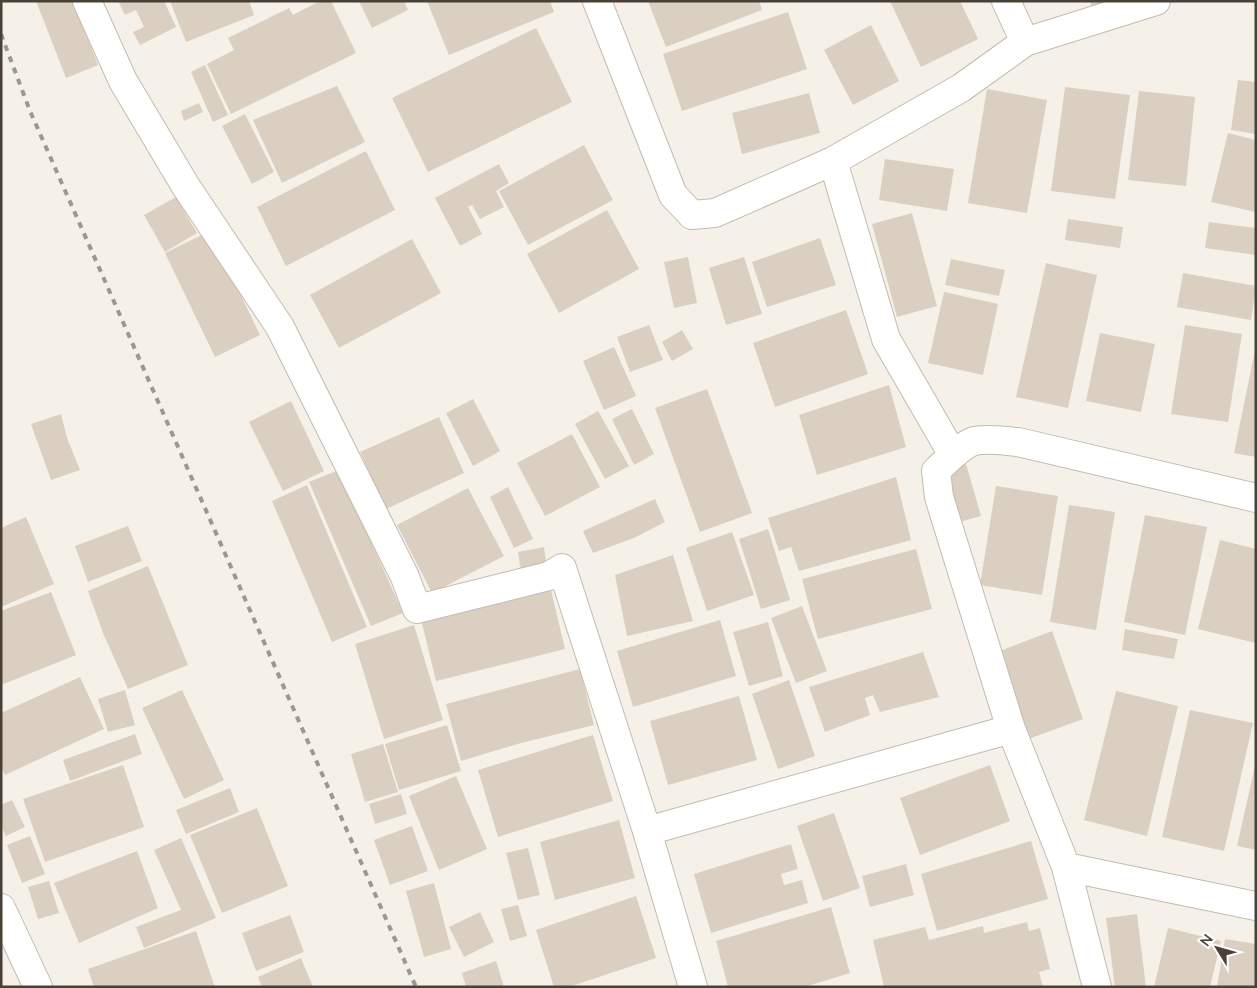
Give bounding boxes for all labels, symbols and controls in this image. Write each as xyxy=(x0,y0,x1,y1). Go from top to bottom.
north arrow xyxy=(1192,923,1242,973)
text: N xyxy=(1196,930,1216,949)

